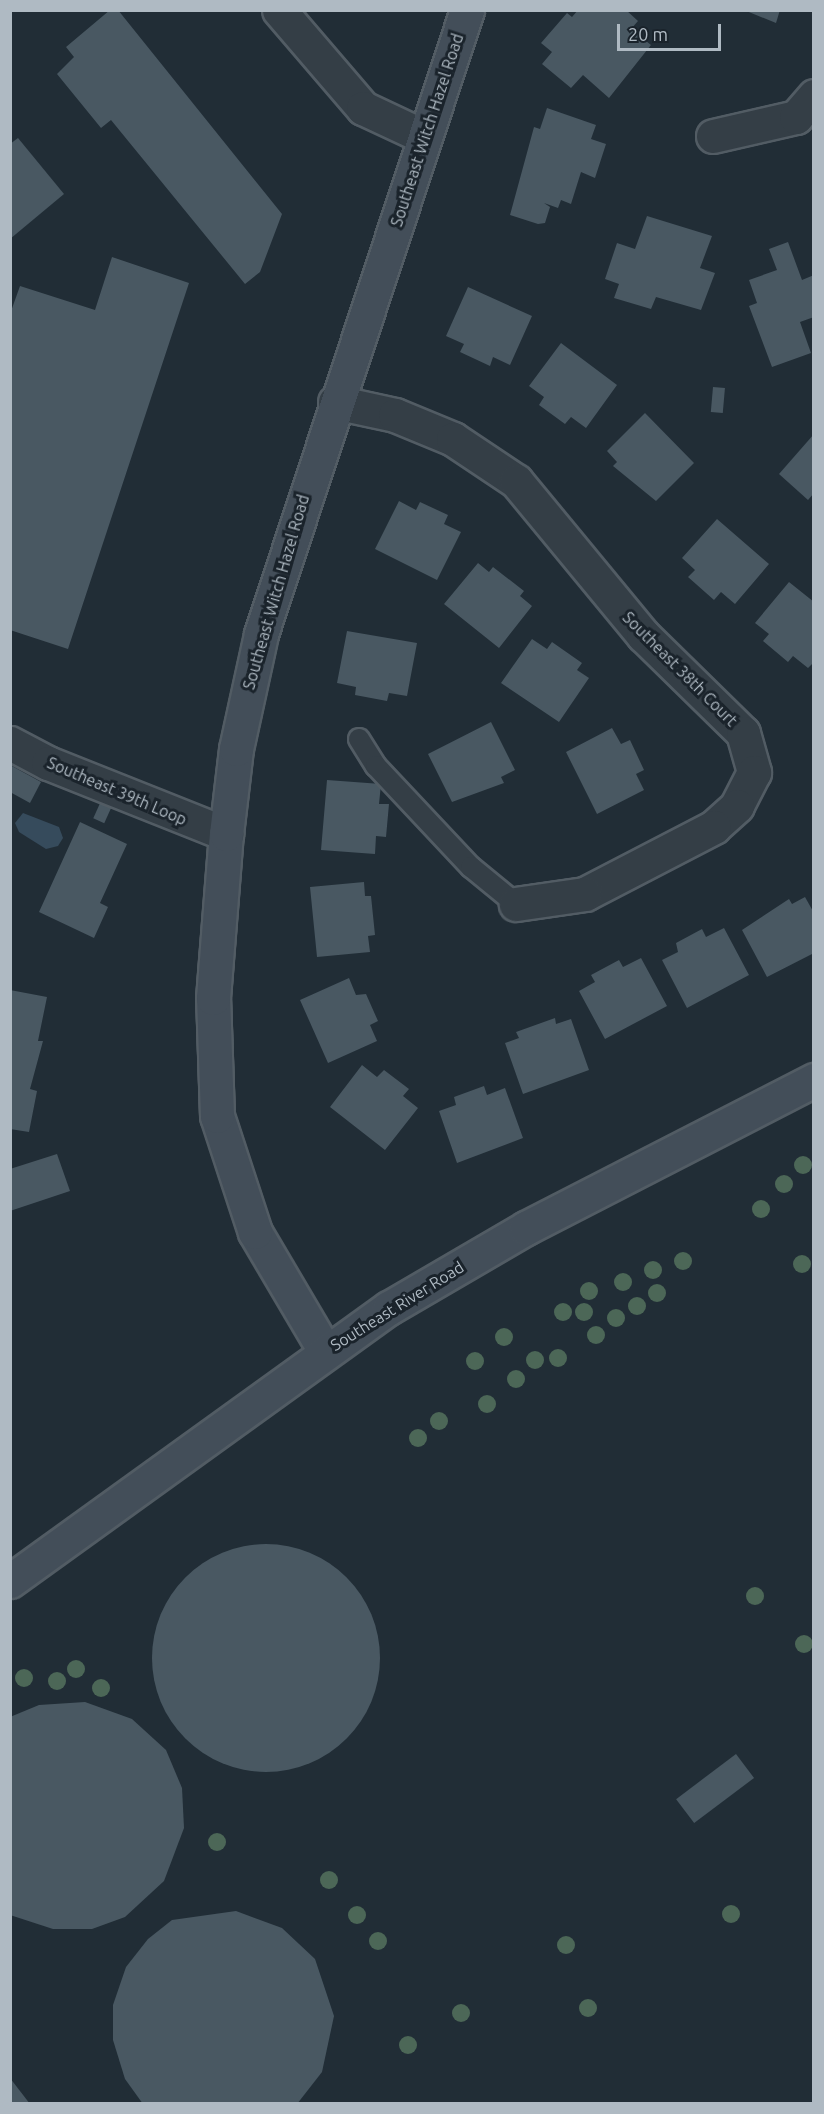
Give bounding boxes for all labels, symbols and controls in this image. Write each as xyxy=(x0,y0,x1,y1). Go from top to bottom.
scale bar xyxy=(620,12,724,50)
text: 20 m xyxy=(628,24,668,44)
street label: Southeast Witch Hazel Road xyxy=(387,31,467,229)
street label: Southeast Witch Hazel Road xyxy=(239,492,313,692)
street label: Southeast 38th Court xyxy=(619,608,741,730)
street label: Southeast 39th Loop xyxy=(44,753,190,829)
street label: Southeast River Road xyxy=(327,1257,467,1355)

